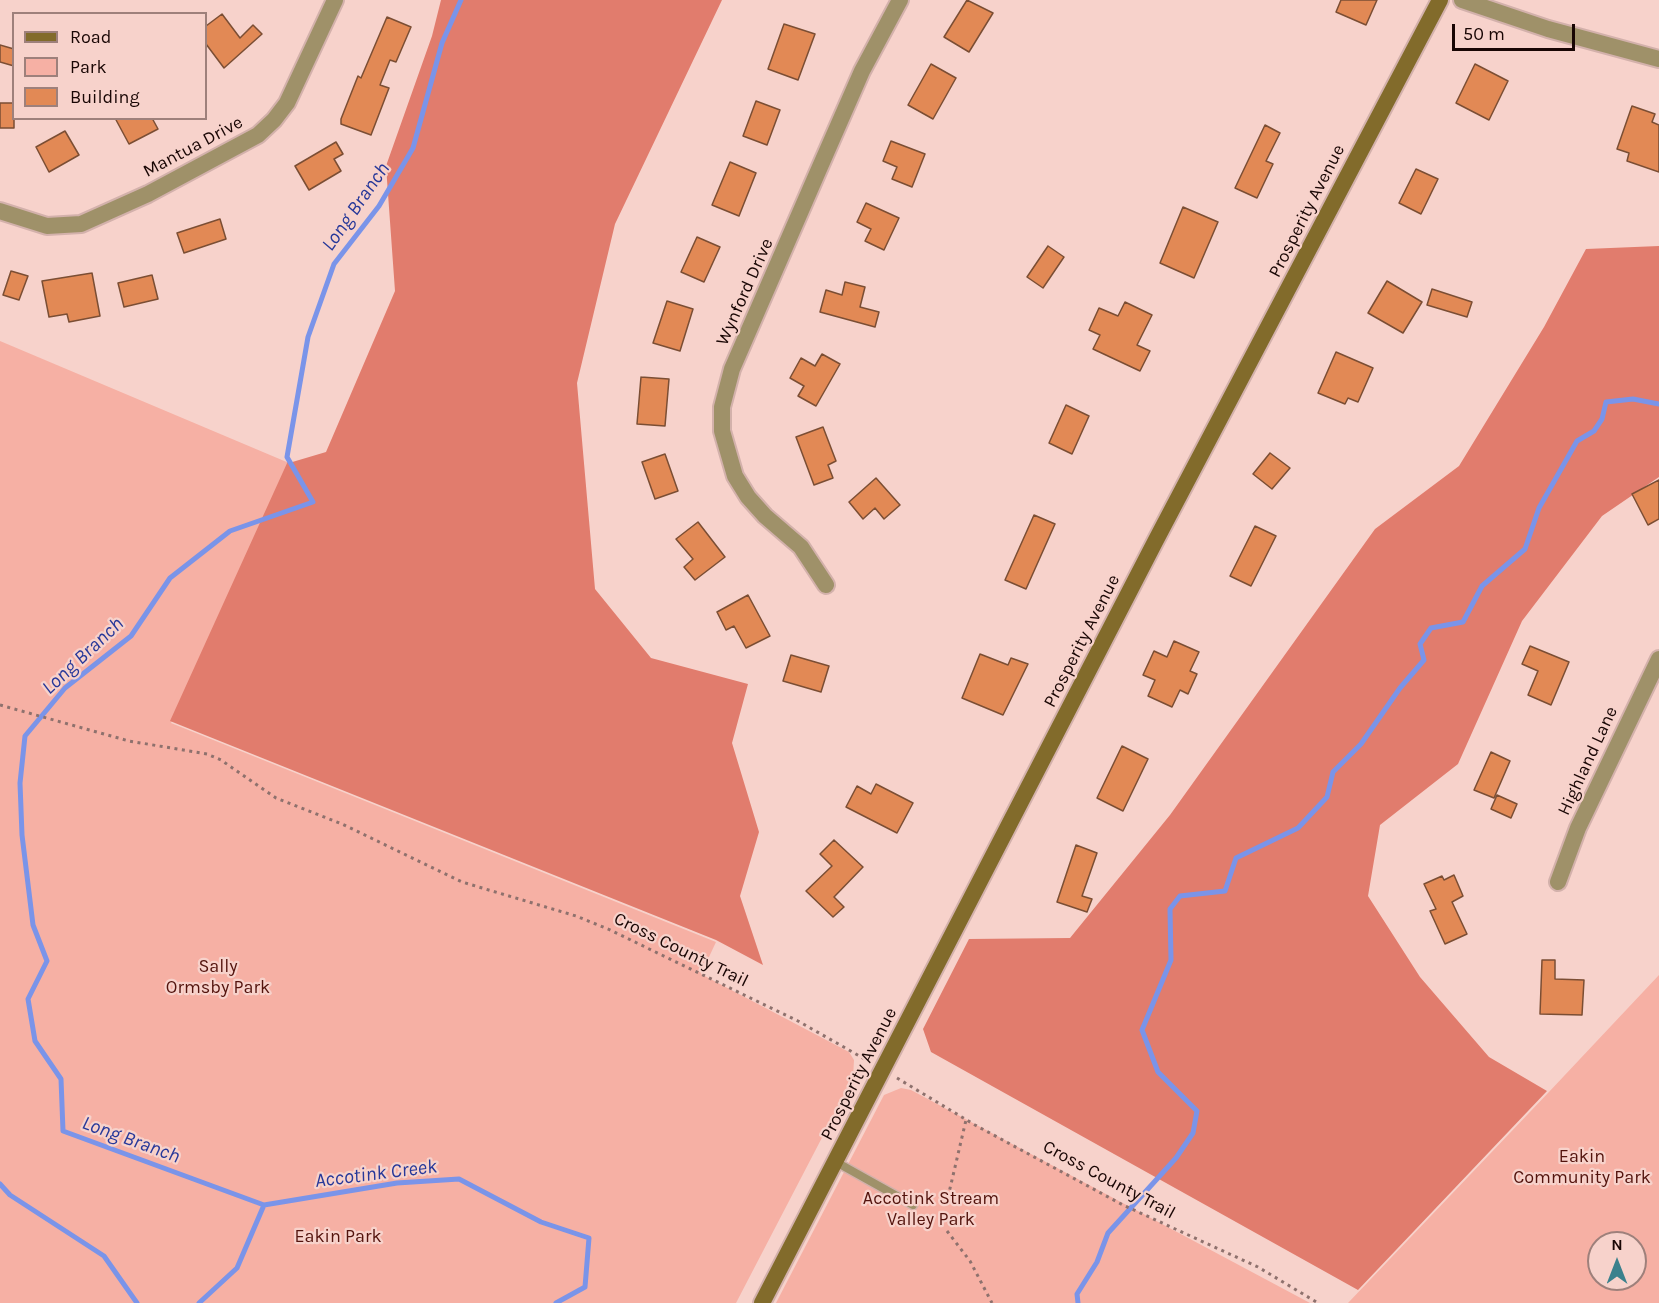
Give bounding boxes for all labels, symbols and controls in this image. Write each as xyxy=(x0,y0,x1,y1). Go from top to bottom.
legend xyxy=(12,12,207,120)
scale bar xyxy=(1455,12,1578,50)
text: 50 m xyxy=(1463,23,1505,45)
text: Road xyxy=(70,26,111,48)
text: Park xyxy=(70,56,107,78)
text: Building xyxy=(70,86,140,108)
street label: Mantua Drive xyxy=(139,112,247,182)
street label: Prosperity Avenue xyxy=(1264,141,1350,281)
water label: Long Branch xyxy=(317,158,395,256)
street label: Wynford Drive xyxy=(712,235,778,349)
street label: Prosperity Avenue xyxy=(1039,571,1125,711)
water label: Long Branch xyxy=(37,612,129,700)
street label: Highland Lane xyxy=(1553,703,1623,819)
street label: Cross County Trail xyxy=(610,908,752,992)
park label: Sally Ormsby Park xyxy=(166,956,270,998)
street label: Prosperity Avenue xyxy=(816,1004,902,1144)
water label: Long Branch xyxy=(79,1111,183,1169)
street label: Cross County Trail xyxy=(1039,1136,1179,1224)
park label: Eakin Community Park xyxy=(1513,1146,1651,1188)
water label: Accotink Creek xyxy=(314,1155,438,1193)
park label: Accotink Stream Valley Park xyxy=(863,1188,999,1230)
park label: Eakin Park xyxy=(294,1226,382,1248)
north arrow xyxy=(1587,1231,1647,1291)
text: N xyxy=(1611,1235,1623,1254)

